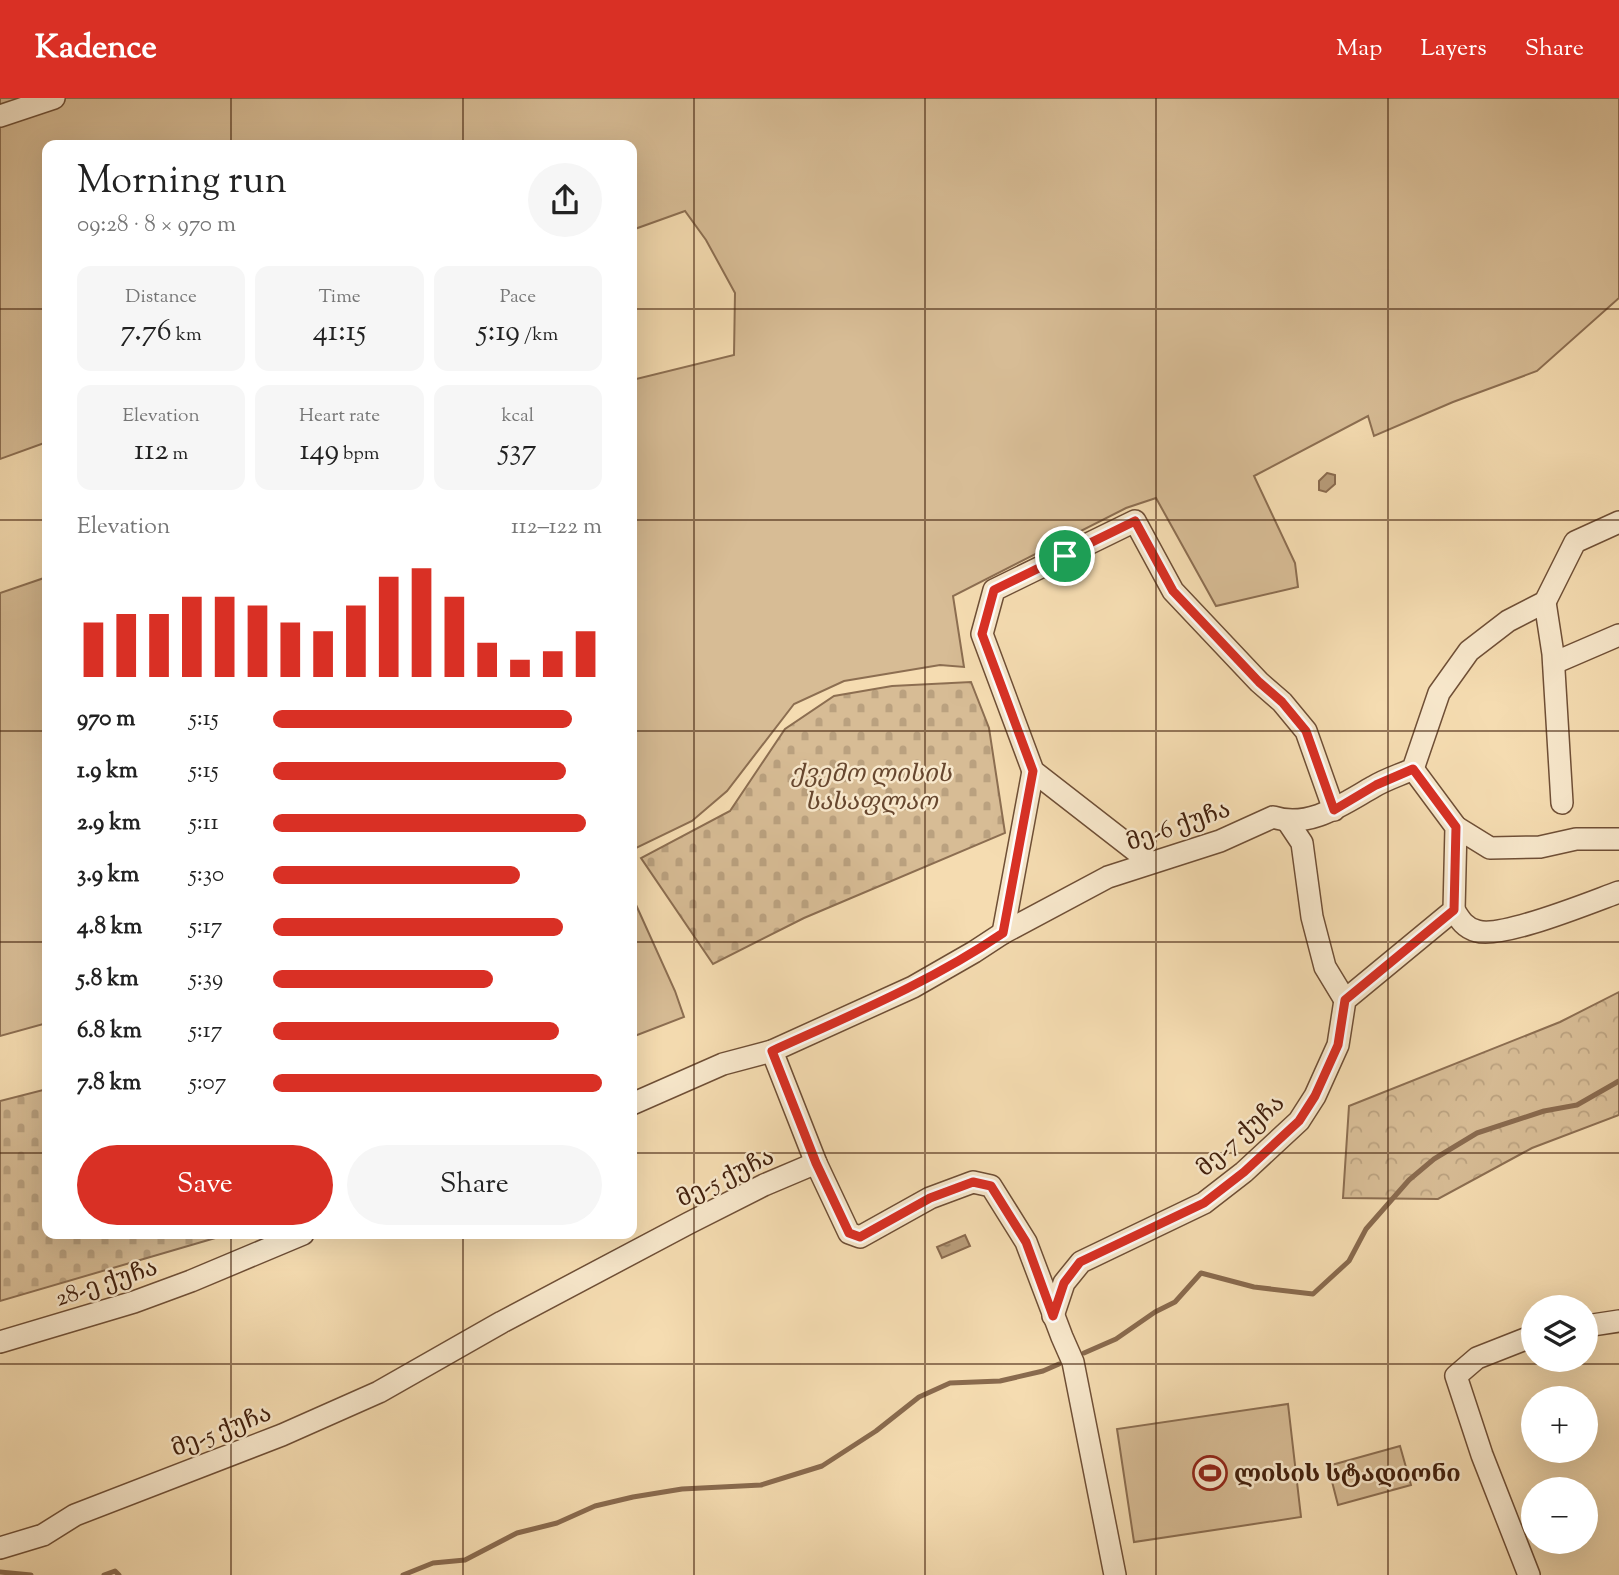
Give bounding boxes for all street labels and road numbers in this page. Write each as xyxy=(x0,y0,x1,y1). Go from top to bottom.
street label: მე-6 ქუჩა xyxy=(1122,793,1235,861)
street label: მე-7 ქუჩა xyxy=(1190,1088,1293,1185)
street label: მე-5 ქუჩა xyxy=(671,1141,780,1217)
street label: 28-ე ქუჩა xyxy=(51,1251,162,1316)
street label: მე-5 ქუჩა xyxy=(167,1397,277,1466)

